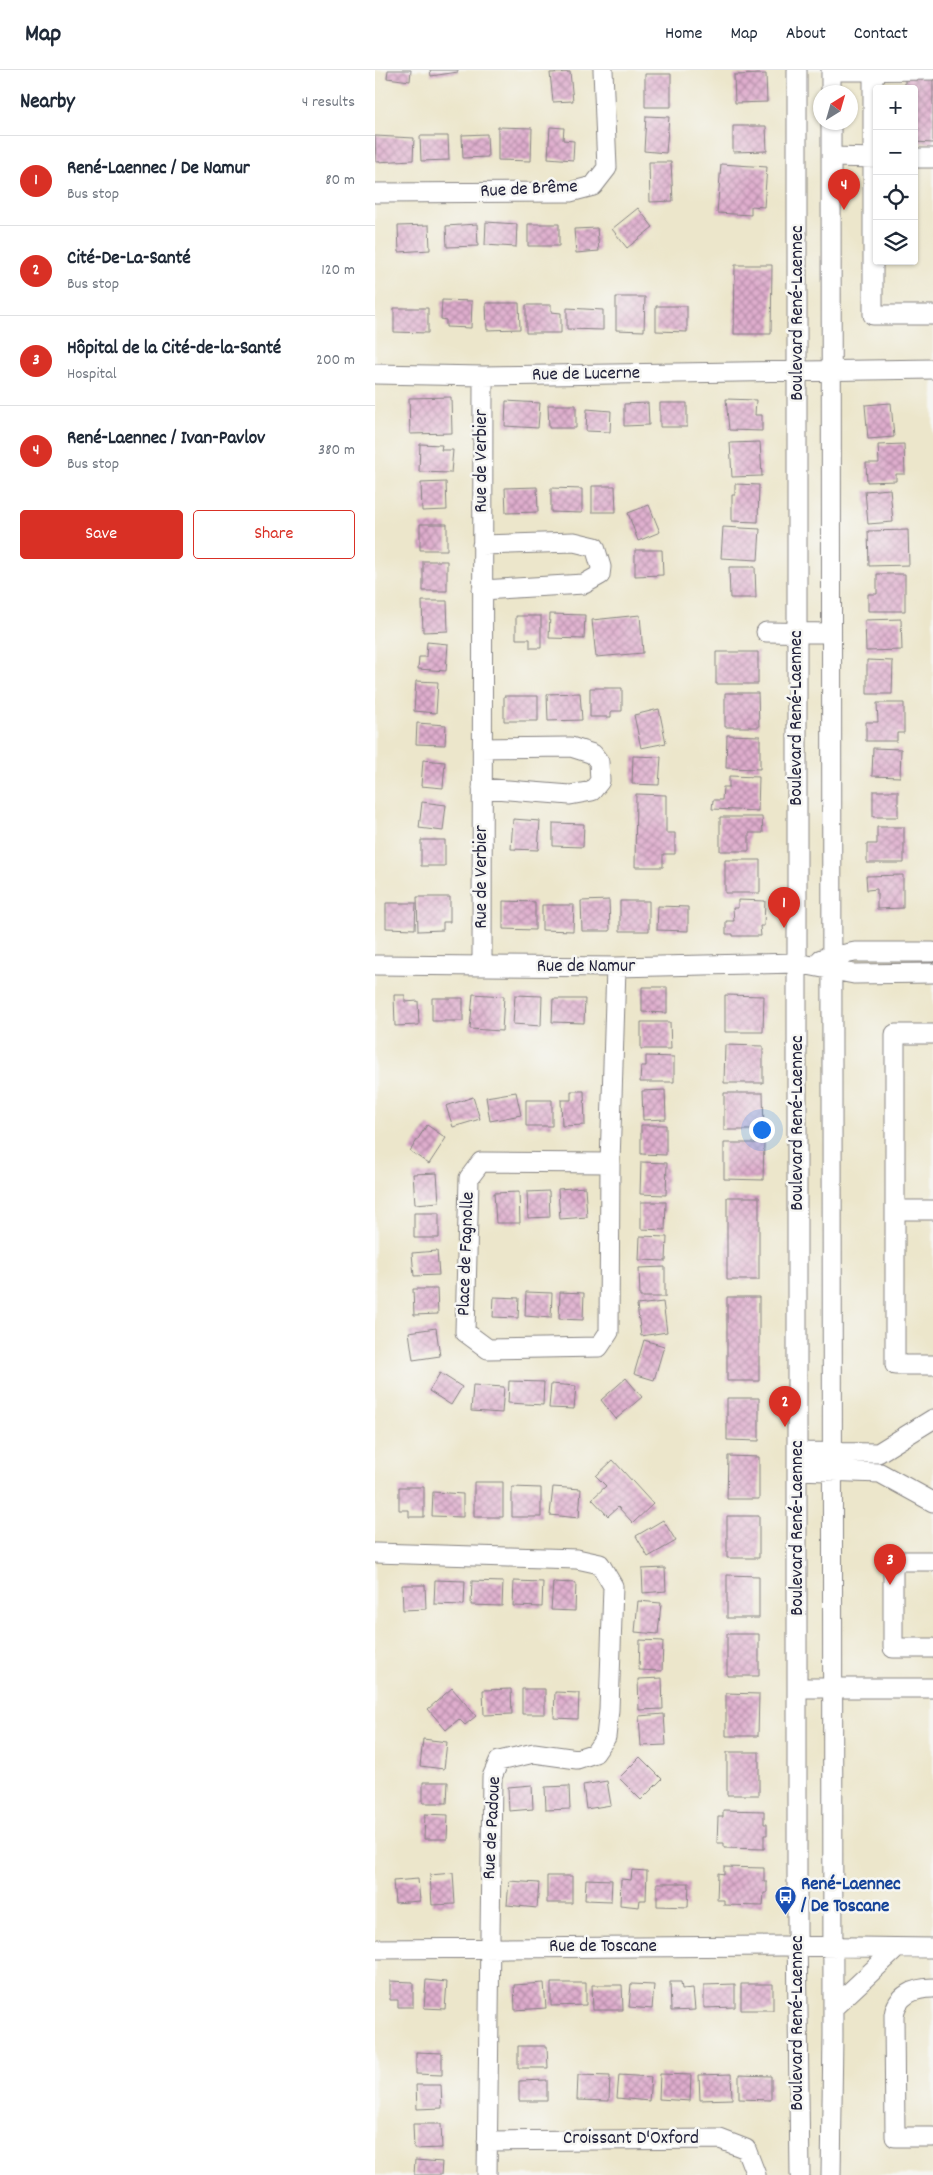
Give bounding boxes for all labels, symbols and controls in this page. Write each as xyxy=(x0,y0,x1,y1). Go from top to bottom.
text: Map xyxy=(25,18,61,52)
text: Home xyxy=(665,22,702,47)
text: Map xyxy=(730,22,758,47)
text: About xyxy=(786,22,826,47)
text: Contact xyxy=(854,22,908,47)
north arrow xyxy=(813,85,858,130)
map controls xyxy=(873,85,918,265)
button: + xyxy=(873,85,918,130)
text: Nearby xyxy=(20,88,75,118)
text: 4 results xyxy=(302,91,355,114)
button: − xyxy=(873,130,918,175)
text: René-Laennec / De Namur xyxy=(67,156,250,183)
text: 1 xyxy=(34,169,38,192)
text: 80 m xyxy=(325,169,355,192)
pin: 4 xyxy=(828,169,860,210)
street label: Rue de Brême xyxy=(480,174,578,206)
button: locate xyxy=(873,175,918,220)
text: Bus stop xyxy=(67,183,119,206)
button: layers xyxy=(873,220,918,265)
street label: Boulevard René-Laennec xyxy=(785,225,812,401)
text: Cité-De-La-Santé xyxy=(67,246,191,273)
text: 2 xyxy=(33,259,40,282)
text: 120 m xyxy=(321,259,355,282)
text: Bus stop xyxy=(67,273,119,296)
text: Hôpital de la Cité-de-la-Santé xyxy=(67,336,281,363)
text: 3 xyxy=(32,349,40,372)
text: 200 m xyxy=(316,349,355,372)
street label: Rue de Lucerne xyxy=(532,361,640,389)
text: Hospital xyxy=(67,363,117,386)
street label: Rue de Verbier xyxy=(469,409,496,513)
text: René-Laennec / Ivan-Pavlov xyxy=(67,426,265,453)
text: 4 xyxy=(33,439,39,462)
text: 380 m xyxy=(318,439,355,462)
text: Bus stop xyxy=(67,453,119,476)
button: Save xyxy=(20,510,183,559)
button: Share xyxy=(193,510,355,559)
street label: Boulevard René-Laennec xyxy=(784,630,811,806)
street label: Rue de Verbier xyxy=(469,825,496,929)
pin: 1 xyxy=(768,887,800,928)
street label: Rue de Namur xyxy=(537,954,635,981)
street label: Boulevard René-Laennec xyxy=(785,1035,812,1211)
your location xyxy=(749,1117,775,1143)
street label: Place de Fagnolle xyxy=(451,1191,483,1317)
pin: 2 xyxy=(769,1386,801,1427)
street label: Boulevard René-Laennec xyxy=(785,1440,812,1616)
pin: 3 xyxy=(874,1544,906,1585)
street label: Rue de Padoue xyxy=(477,1776,509,1880)
place label: René-Laennec / De Toscane xyxy=(800,1872,901,1921)
bus stop icon: René-Laennec / De Toscane xyxy=(773,1884,797,1915)
street label: Rue de Toscane xyxy=(549,1934,657,1961)
street label: Boulevard René-Laennec xyxy=(785,1935,812,2111)
street label: Croissant D'Oxford xyxy=(563,2126,699,2153)

